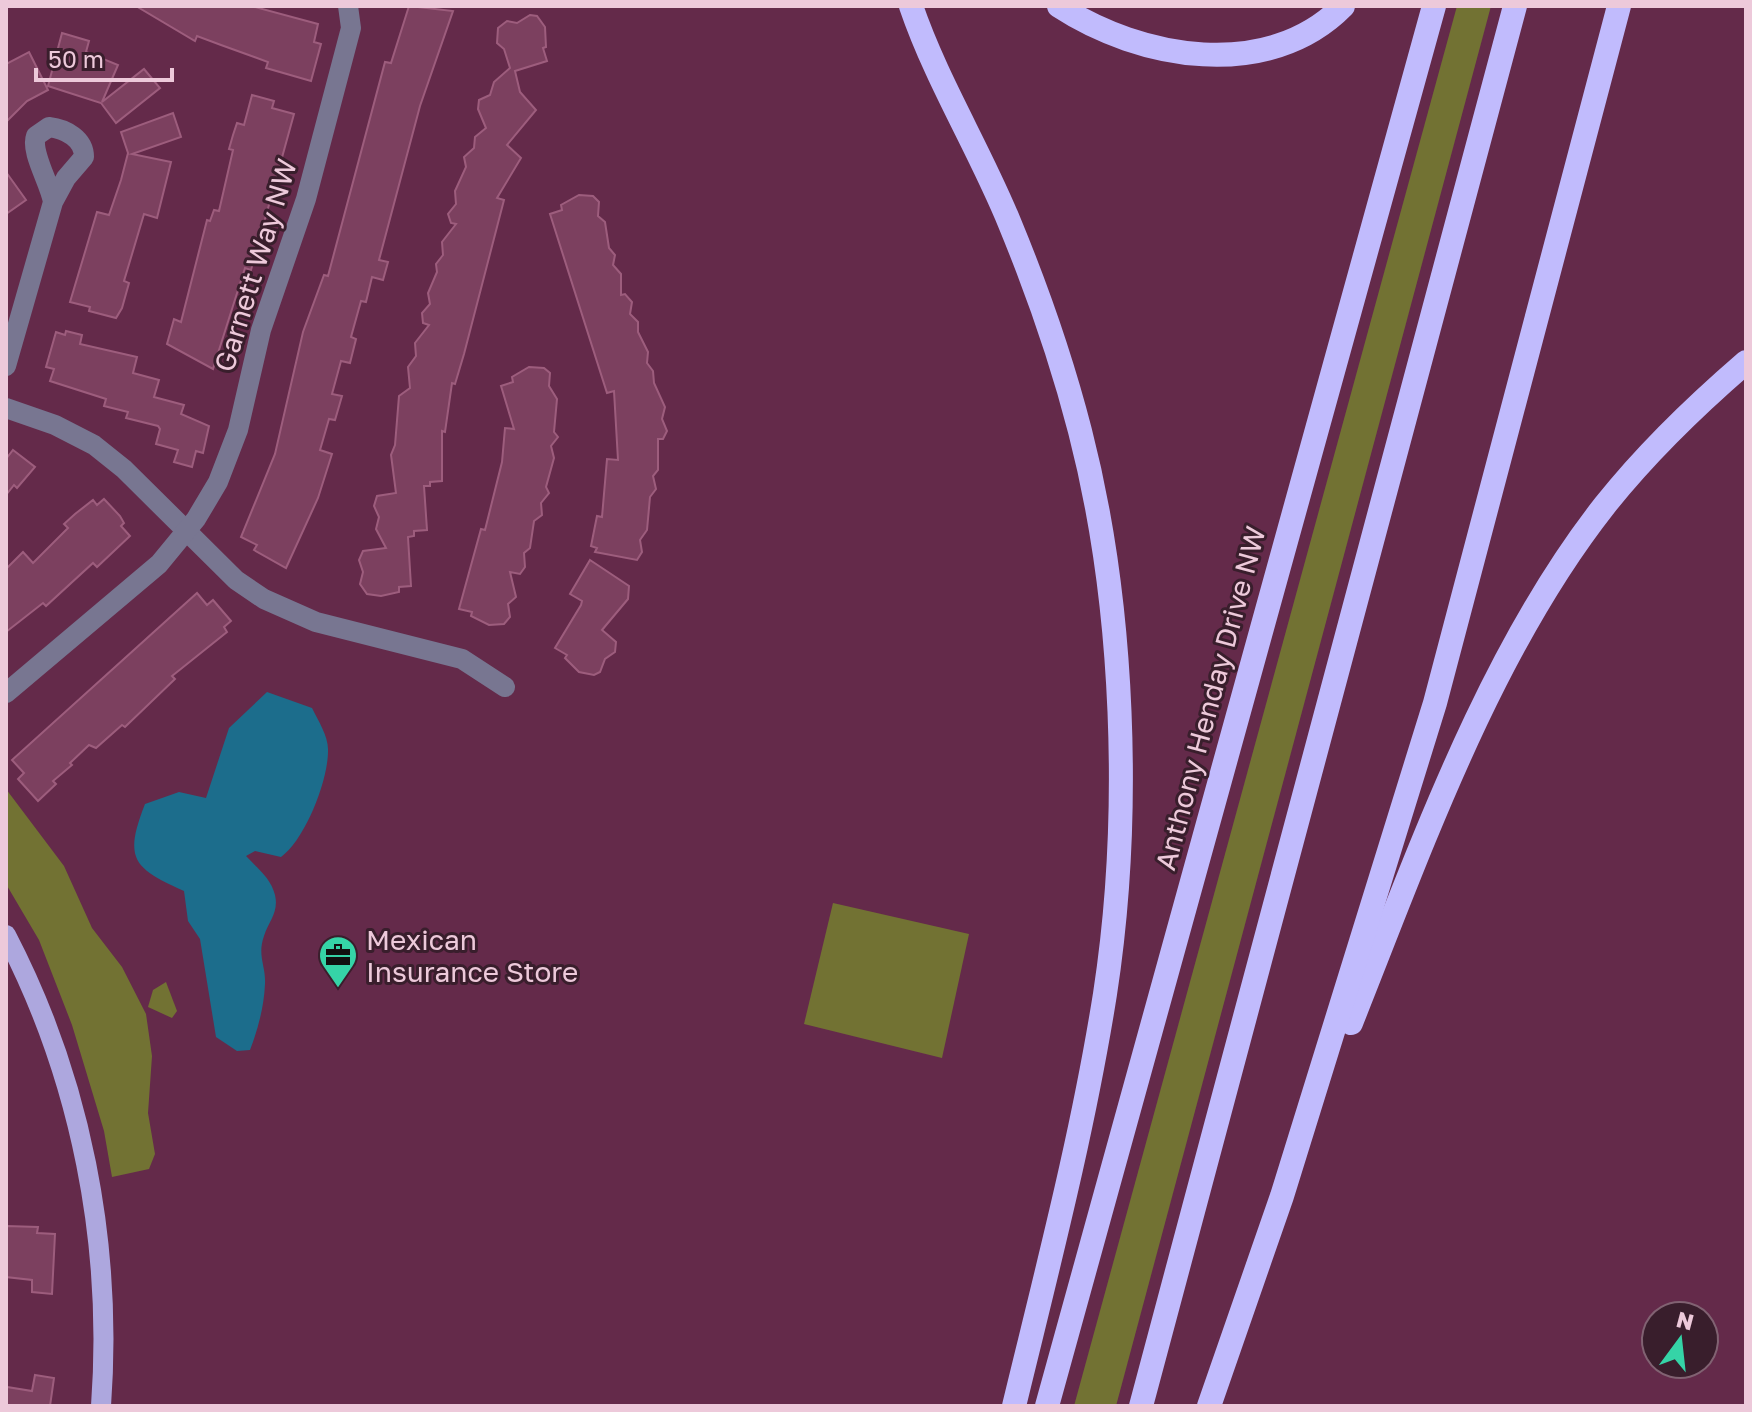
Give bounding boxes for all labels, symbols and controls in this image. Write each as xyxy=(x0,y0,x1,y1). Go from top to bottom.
scale bar xyxy=(36,32,172,82)
text: 50 m xyxy=(48,44,104,73)
street label: Garnett Way NW xyxy=(207,154,303,375)
street label: Anthony Henday Drive NW xyxy=(1148,522,1272,874)
place label: Mexican Insurance Store xyxy=(366,923,578,988)
office icon: Mexican Insurance Store xyxy=(317,934,359,989)
north arrow xyxy=(1640,1300,1720,1380)
text: N xyxy=(1674,1305,1697,1335)

